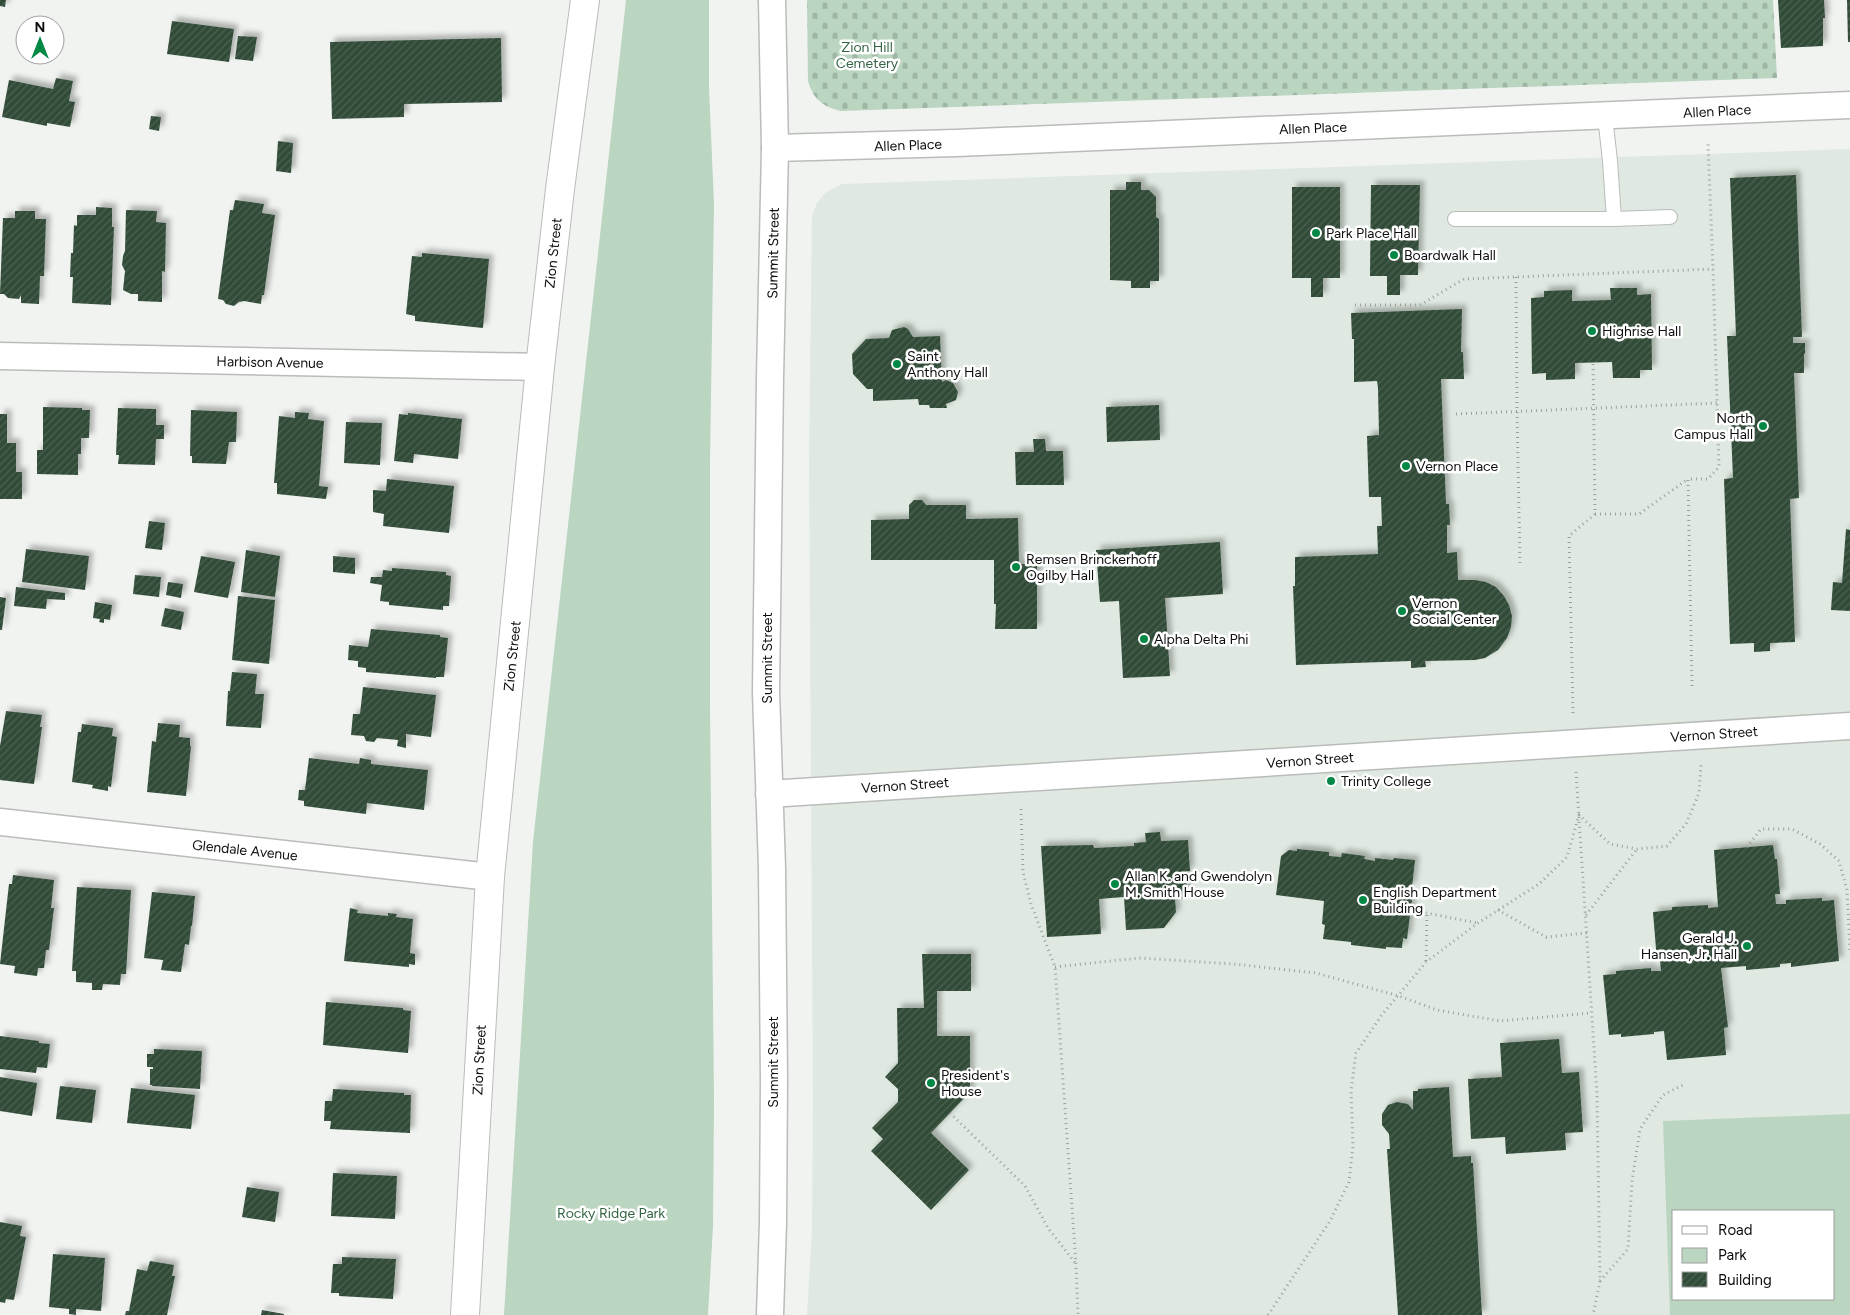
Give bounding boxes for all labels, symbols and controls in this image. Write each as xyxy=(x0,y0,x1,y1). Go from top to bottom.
north arrow xyxy=(15,15,65,65)
text: N xyxy=(35,19,45,36)
park label: Zion Hill Cemetery xyxy=(836,39,899,72)
street label: Allen Place xyxy=(1683,101,1752,122)
street label: Allen Place xyxy=(1279,119,1348,138)
street label: Allen Place xyxy=(874,136,943,155)
street label: Summit Street xyxy=(764,207,783,299)
street label: Zion Street xyxy=(541,217,566,289)
place label: Park Place Hall xyxy=(1326,225,1417,242)
marker: Park Place Hall xyxy=(1310,227,1322,239)
place label: Boardwalk Hall xyxy=(1404,247,1496,264)
marker: Boardwalk Hall xyxy=(1388,249,1400,261)
place label: Highrise Hall xyxy=(1602,323,1681,340)
marker: Highrise Hall xyxy=(1586,325,1598,337)
place label: Saint Anthony Hall xyxy=(907,348,988,381)
street label: Harbison Avenue xyxy=(216,353,324,372)
marker: Saint Anthony Hall xyxy=(891,358,903,370)
place label: North Campus Hall xyxy=(1674,410,1753,443)
marker: North Campus Hall xyxy=(1757,420,1769,432)
place label: Vernon Place xyxy=(1416,458,1499,475)
marker: Vernon Place xyxy=(1400,460,1412,472)
place label: Remsen Brinckerhoff Ogilby Hall xyxy=(1026,551,1158,584)
marker: Remsen Brinckerhoff Ogilby Hall xyxy=(1010,561,1022,573)
place label: Vernon Social Center xyxy=(1412,595,1497,628)
marker: Vernon Social Center xyxy=(1396,605,1408,617)
street label: Summit Street xyxy=(759,612,776,704)
street label: Zion Street xyxy=(500,620,525,692)
place label: Alpha Delta Phi xyxy=(1154,631,1249,648)
marker: Alpha Delta Phi xyxy=(1138,633,1150,645)
street label: Vernon Street xyxy=(1670,723,1758,746)
street label: Vernon Street xyxy=(1266,749,1354,772)
place label: Trinity College xyxy=(1341,773,1431,790)
street label: Vernon Street xyxy=(861,774,949,797)
marker: Trinity College xyxy=(1325,775,1337,787)
street label: Glendale Avenue xyxy=(191,837,299,865)
place label: Allan K. and Gwendolyn M. Smith House xyxy=(1125,868,1272,901)
marker: Allan K. and Gwendolyn M. Smith House xyxy=(1109,878,1121,890)
place label: English Department Building xyxy=(1373,884,1497,917)
marker: English Department Building xyxy=(1357,894,1369,906)
place label: Gerald J. Hansen, Jr. Hall xyxy=(1641,930,1737,963)
marker: Gerald J. Hansen, Jr. Hall xyxy=(1741,940,1753,952)
street label: Summit Street xyxy=(765,1016,782,1108)
street label: Zion Street xyxy=(469,1024,490,1096)
place label: President's House xyxy=(941,1067,1009,1100)
marker: President's House xyxy=(925,1077,937,1089)
park label: Rocky Ridge Park xyxy=(557,1205,665,1222)
legend xyxy=(1672,1210,1835,1300)
text: Road xyxy=(1718,1221,1753,1239)
text: Park xyxy=(1718,1246,1747,1264)
text: Building xyxy=(1718,1271,1772,1289)

